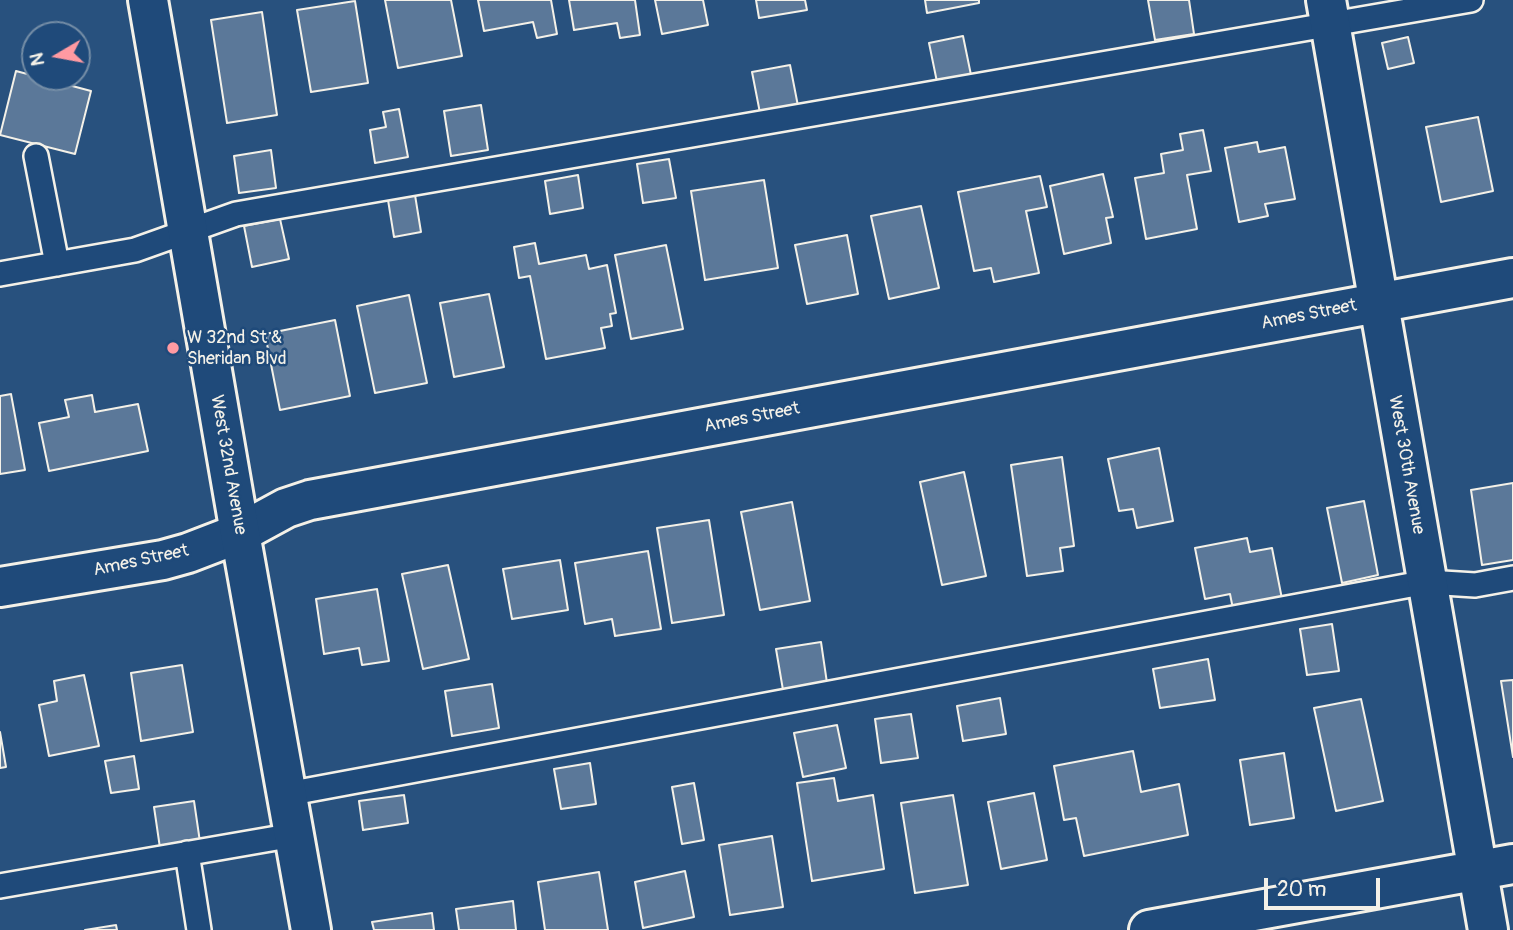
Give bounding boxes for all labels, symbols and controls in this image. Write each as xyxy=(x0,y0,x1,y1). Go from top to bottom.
north arrow xyxy=(21,21,91,91)
text: N xyxy=(24,51,50,68)
street label: Ames Street xyxy=(1259,295,1359,335)
place label: W 32nd St & Sheridan Blvd xyxy=(187,327,287,370)
marker: W 32nd St & Sheridan Blvd xyxy=(165,340,181,356)
street label: West 32nd Avenue xyxy=(205,393,251,537)
street label: West 30th Avenue xyxy=(1383,394,1429,536)
street label: Ames Street xyxy=(702,398,802,438)
street label: Ames Street xyxy=(91,540,191,582)
scale bar xyxy=(1268,864,1384,908)
text: 20 m xyxy=(1277,876,1326,903)

